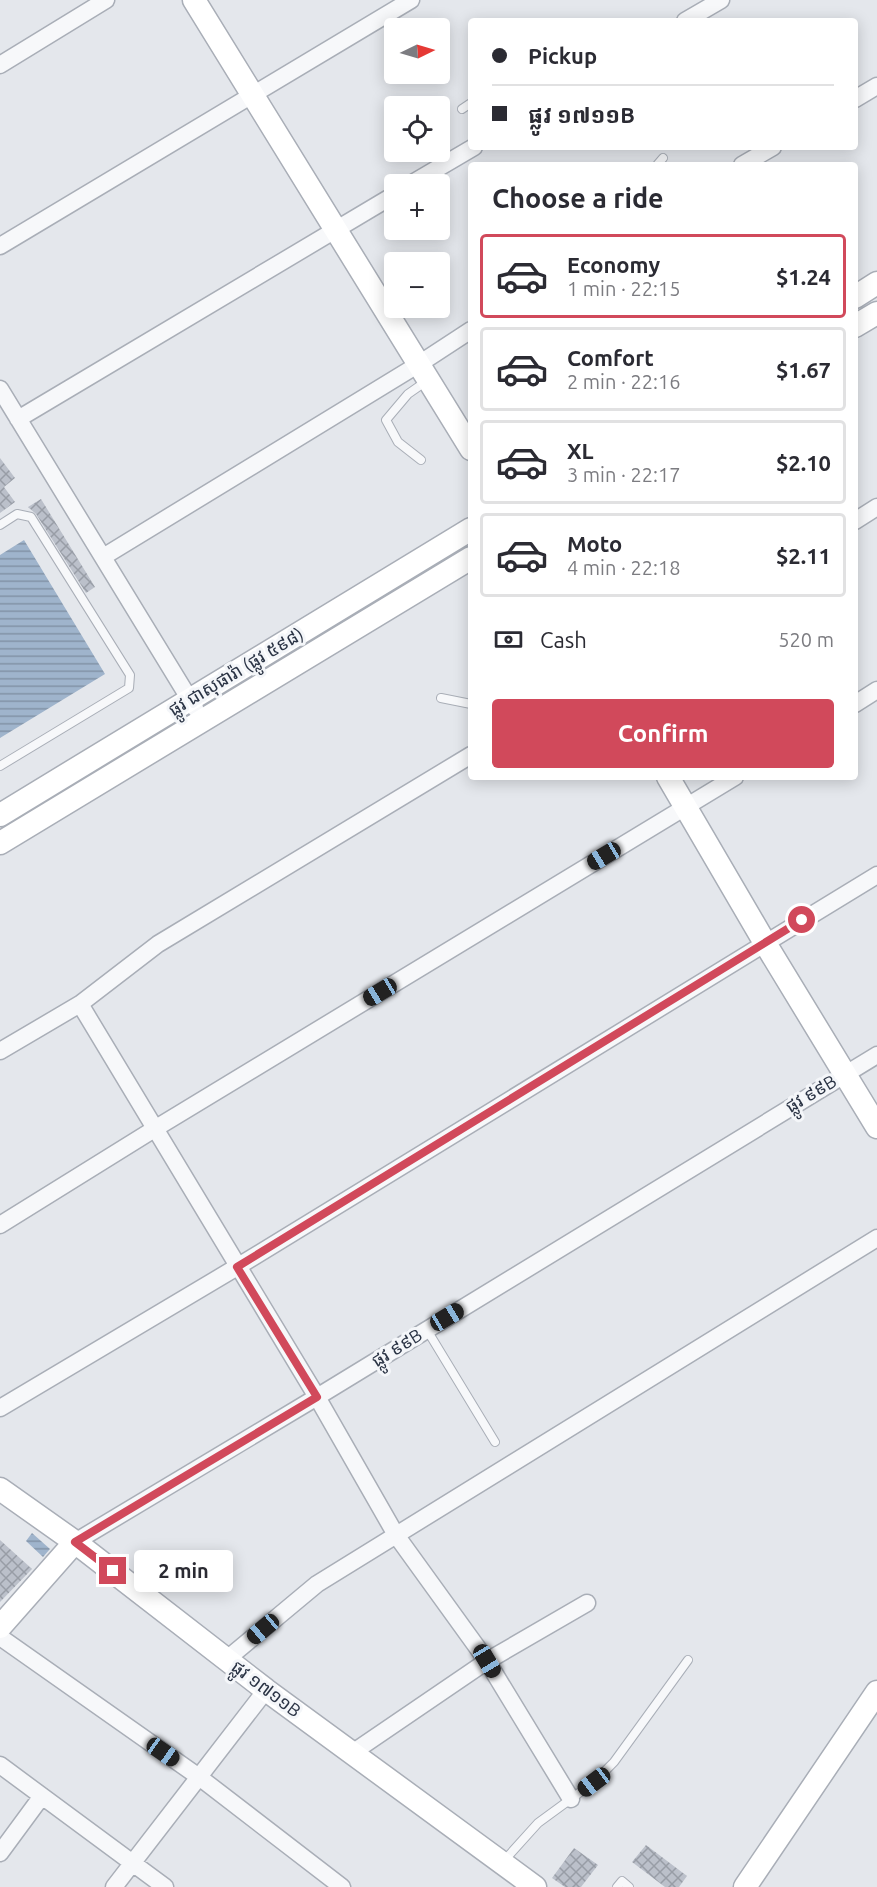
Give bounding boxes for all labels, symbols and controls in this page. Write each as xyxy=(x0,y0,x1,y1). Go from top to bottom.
north arrow xyxy=(384,18,450,84)
map controls xyxy=(384,18,450,318)
text: Pickup xyxy=(528,43,597,68)
button: locate xyxy=(384,96,450,162)
text: ផ្លូវ ១៧១១B xyxy=(528,102,635,127)
button: + xyxy=(384,174,450,240)
text: Choose a ride xyxy=(492,183,664,213)
icon: car xyxy=(495,249,549,303)
button: − xyxy=(384,252,450,318)
text: Economy xyxy=(567,252,660,277)
text: $1.24 xyxy=(776,264,831,289)
text: 1 min · 22:15 xyxy=(567,277,681,300)
icon: car xyxy=(495,342,549,396)
text: Comfort xyxy=(567,345,654,370)
text: $1.67 xyxy=(776,357,831,382)
text: 2 min · 22:16 xyxy=(567,370,681,393)
icon: car xyxy=(495,435,549,489)
text: XL xyxy=(567,438,594,463)
text: $2.10 xyxy=(776,450,831,475)
text: 3 min · 22:17 xyxy=(567,463,681,486)
icon: car xyxy=(495,528,549,582)
text: Moto xyxy=(567,531,622,556)
text: $2.11 xyxy=(776,543,831,568)
text: 4 min · 22:18 xyxy=(567,556,681,579)
street label: ផ្លូវ ជាសុផារ៉ា (ផ្លូវ ៥៩៨) xyxy=(165,623,310,726)
icon: cash xyxy=(492,623,525,656)
text: Cash xyxy=(540,627,587,652)
text: 520 m xyxy=(778,628,834,651)
button: Confirm xyxy=(492,699,834,768)
car xyxy=(584,839,624,873)
route start xyxy=(788,906,815,933)
car xyxy=(360,975,400,1009)
street label: ផ្លូវ ៩៩B xyxy=(781,1070,843,1122)
car xyxy=(427,1300,467,1334)
street label: ផ្លូវ ៩៩B xyxy=(368,1324,429,1377)
callout: 2 min xyxy=(134,1550,233,1592)
route end xyxy=(99,1557,126,1584)
text: 2 min xyxy=(158,1559,209,1582)
car xyxy=(243,1611,283,1647)
car xyxy=(470,1641,504,1681)
street label: ផ្លូវ ១៧១១B xyxy=(224,1656,305,1726)
car xyxy=(143,1734,183,1770)
car xyxy=(574,1764,614,1800)

